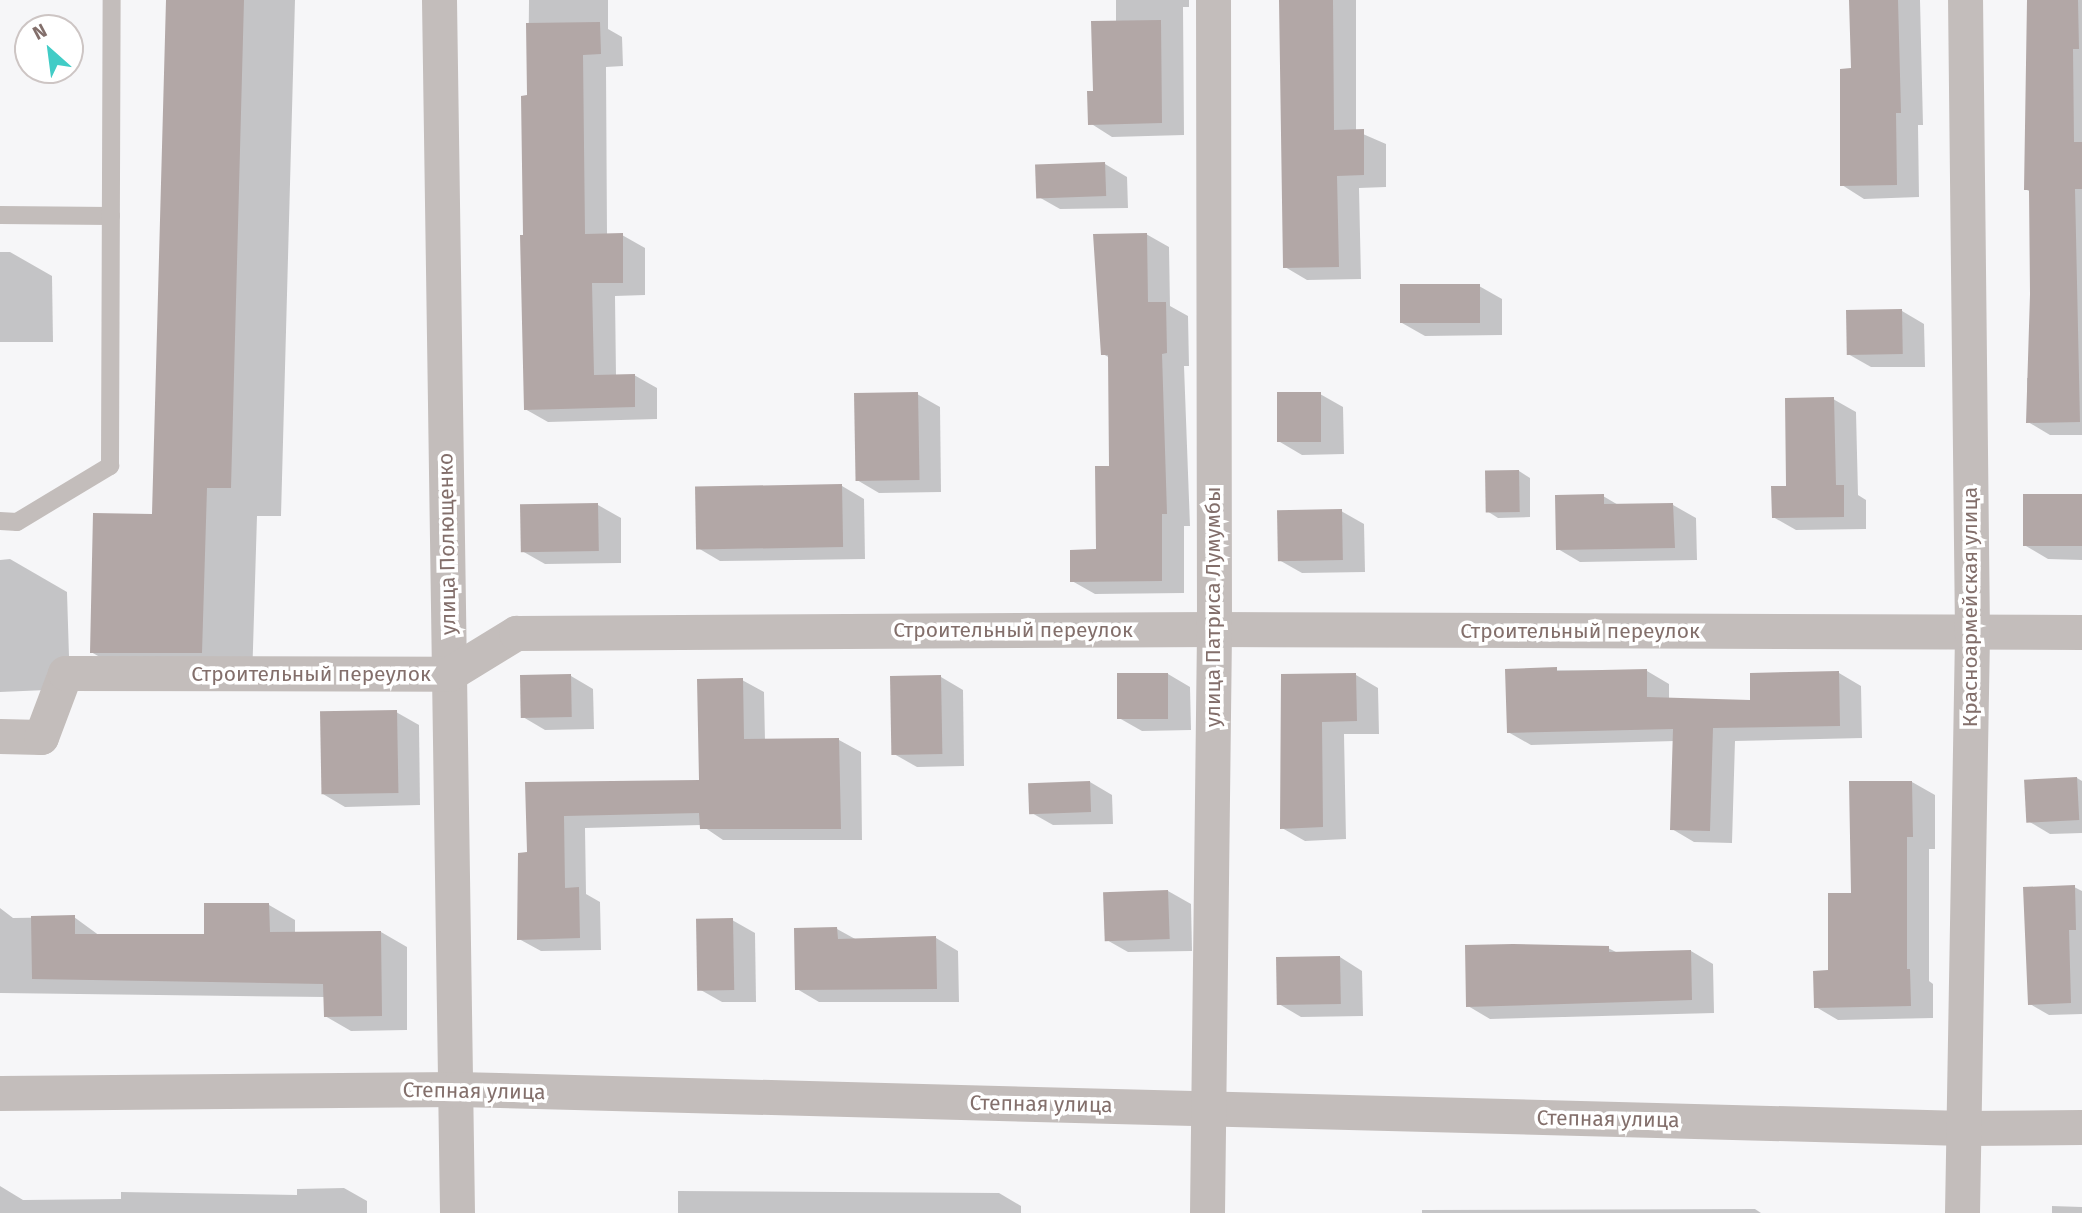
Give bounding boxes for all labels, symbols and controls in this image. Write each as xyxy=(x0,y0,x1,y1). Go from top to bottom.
north arrow xyxy=(14,14,84,84)
text: N xyxy=(29,19,51,45)
street label: улица Полющенко xyxy=(433,453,461,635)
street label: улица Патриса Лумумбы xyxy=(1200,487,1226,727)
street label: Красноармейская улица xyxy=(1957,487,1983,727)
street label: Строительный переулок xyxy=(893,617,1133,643)
street label: Строительный переулок xyxy=(1460,618,1700,644)
street label: Строительный переулок xyxy=(191,661,431,687)
street label: Степная улица xyxy=(402,1077,546,1105)
street label: Степная улица xyxy=(969,1090,1113,1118)
street label: Степная улица xyxy=(1536,1105,1680,1133)

